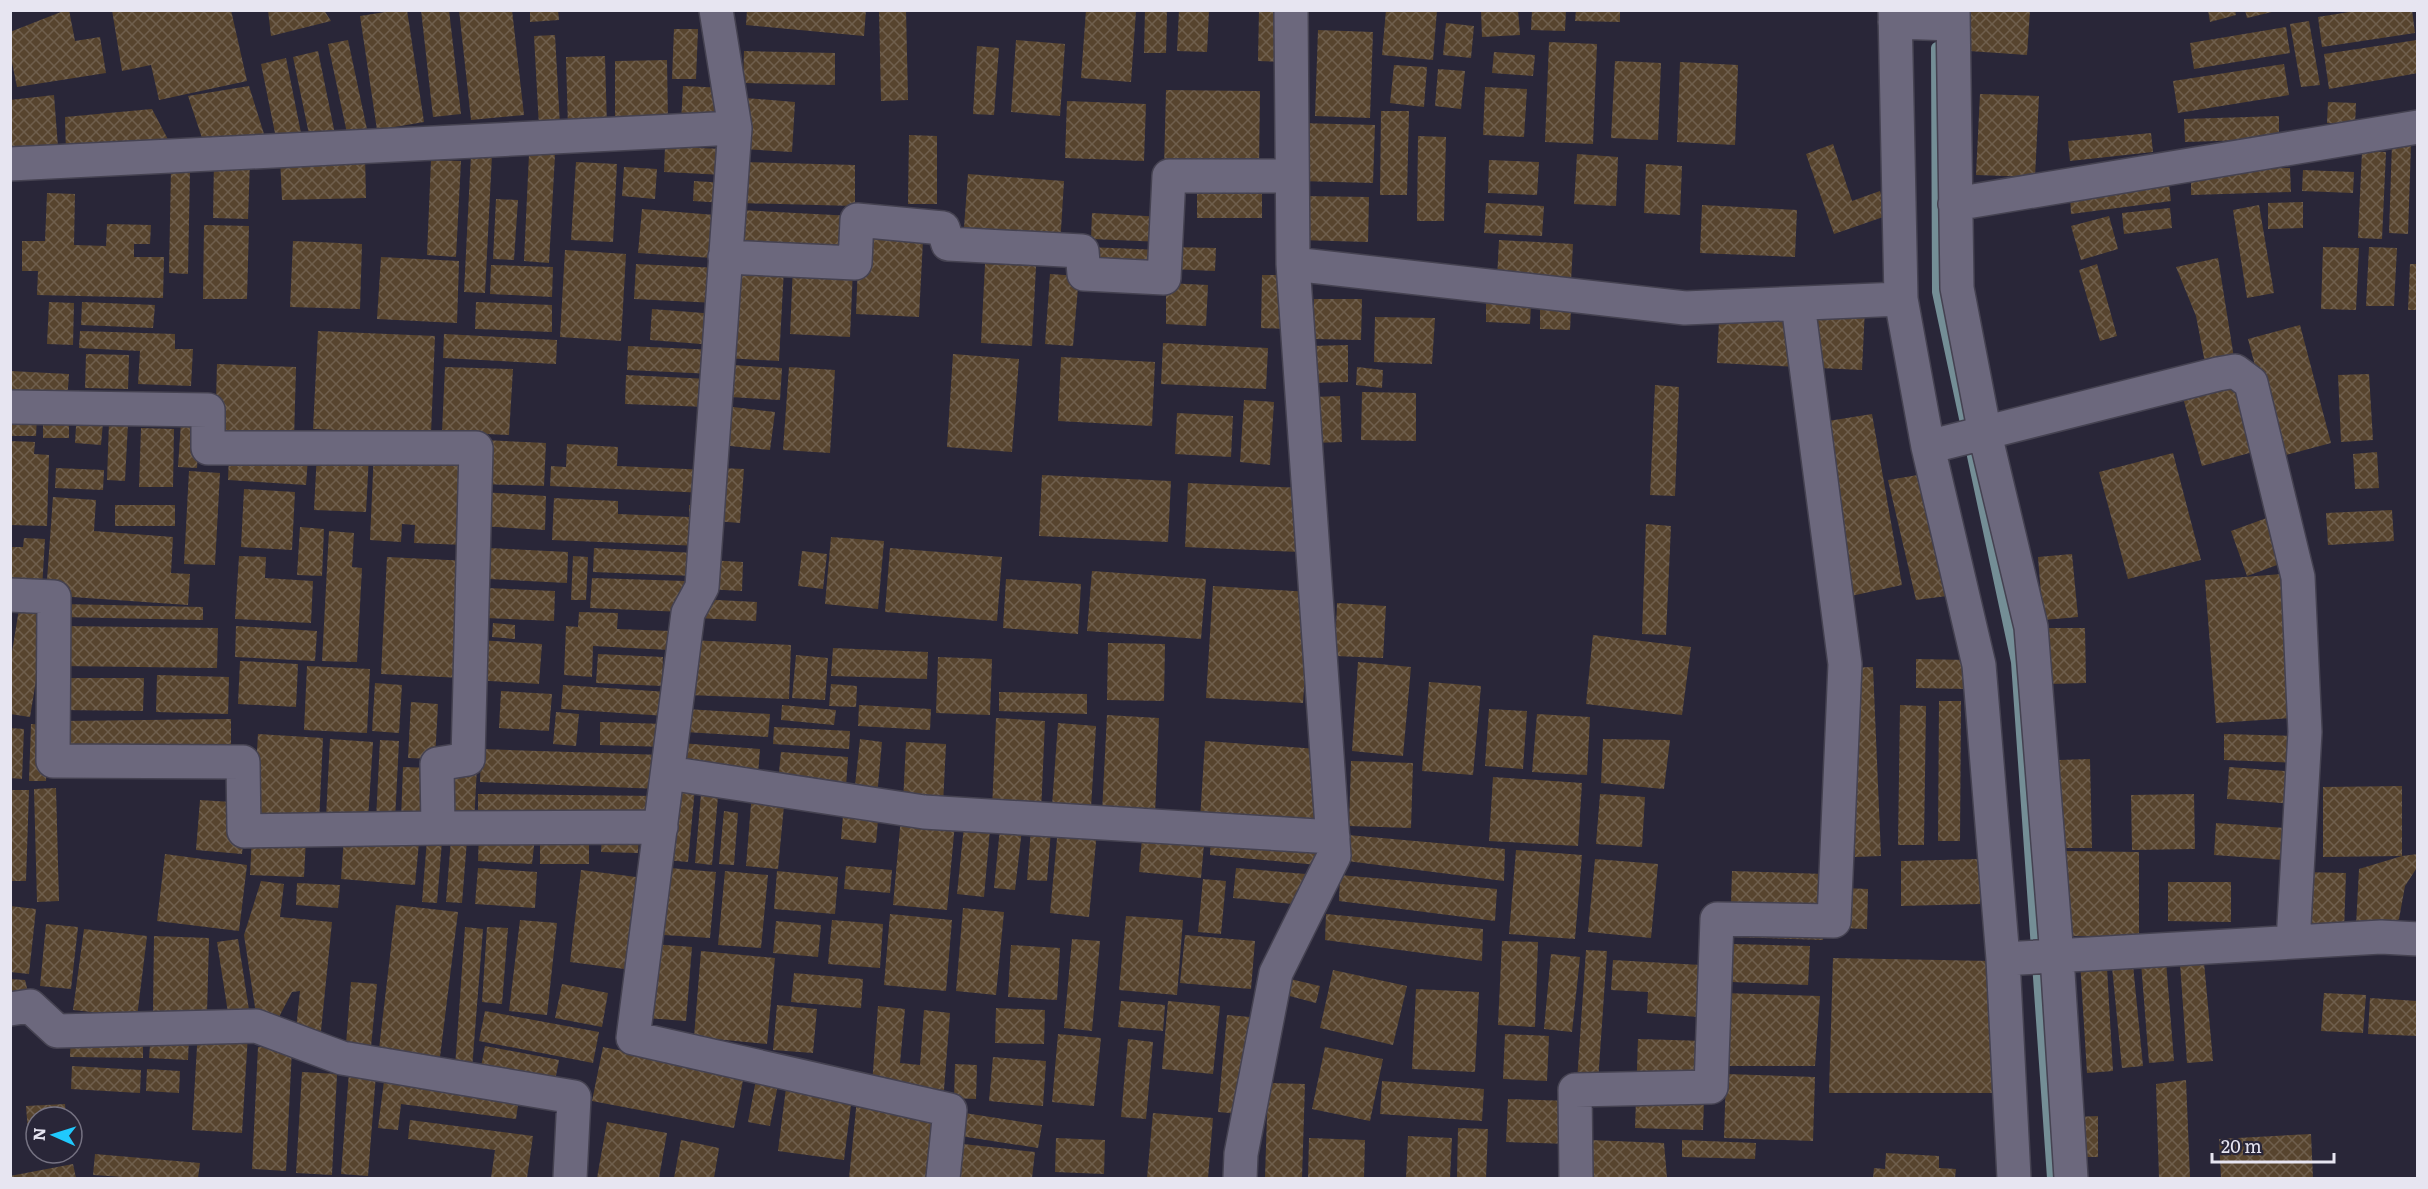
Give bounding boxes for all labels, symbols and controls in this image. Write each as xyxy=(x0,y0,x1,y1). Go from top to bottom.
north arrow xyxy=(24,1105,84,1165)
scale bar xyxy=(2212,1126,2334,1164)
text: N xyxy=(26,1127,50,1142)
text: 20 m xyxy=(2221,1132,2262,1159)

